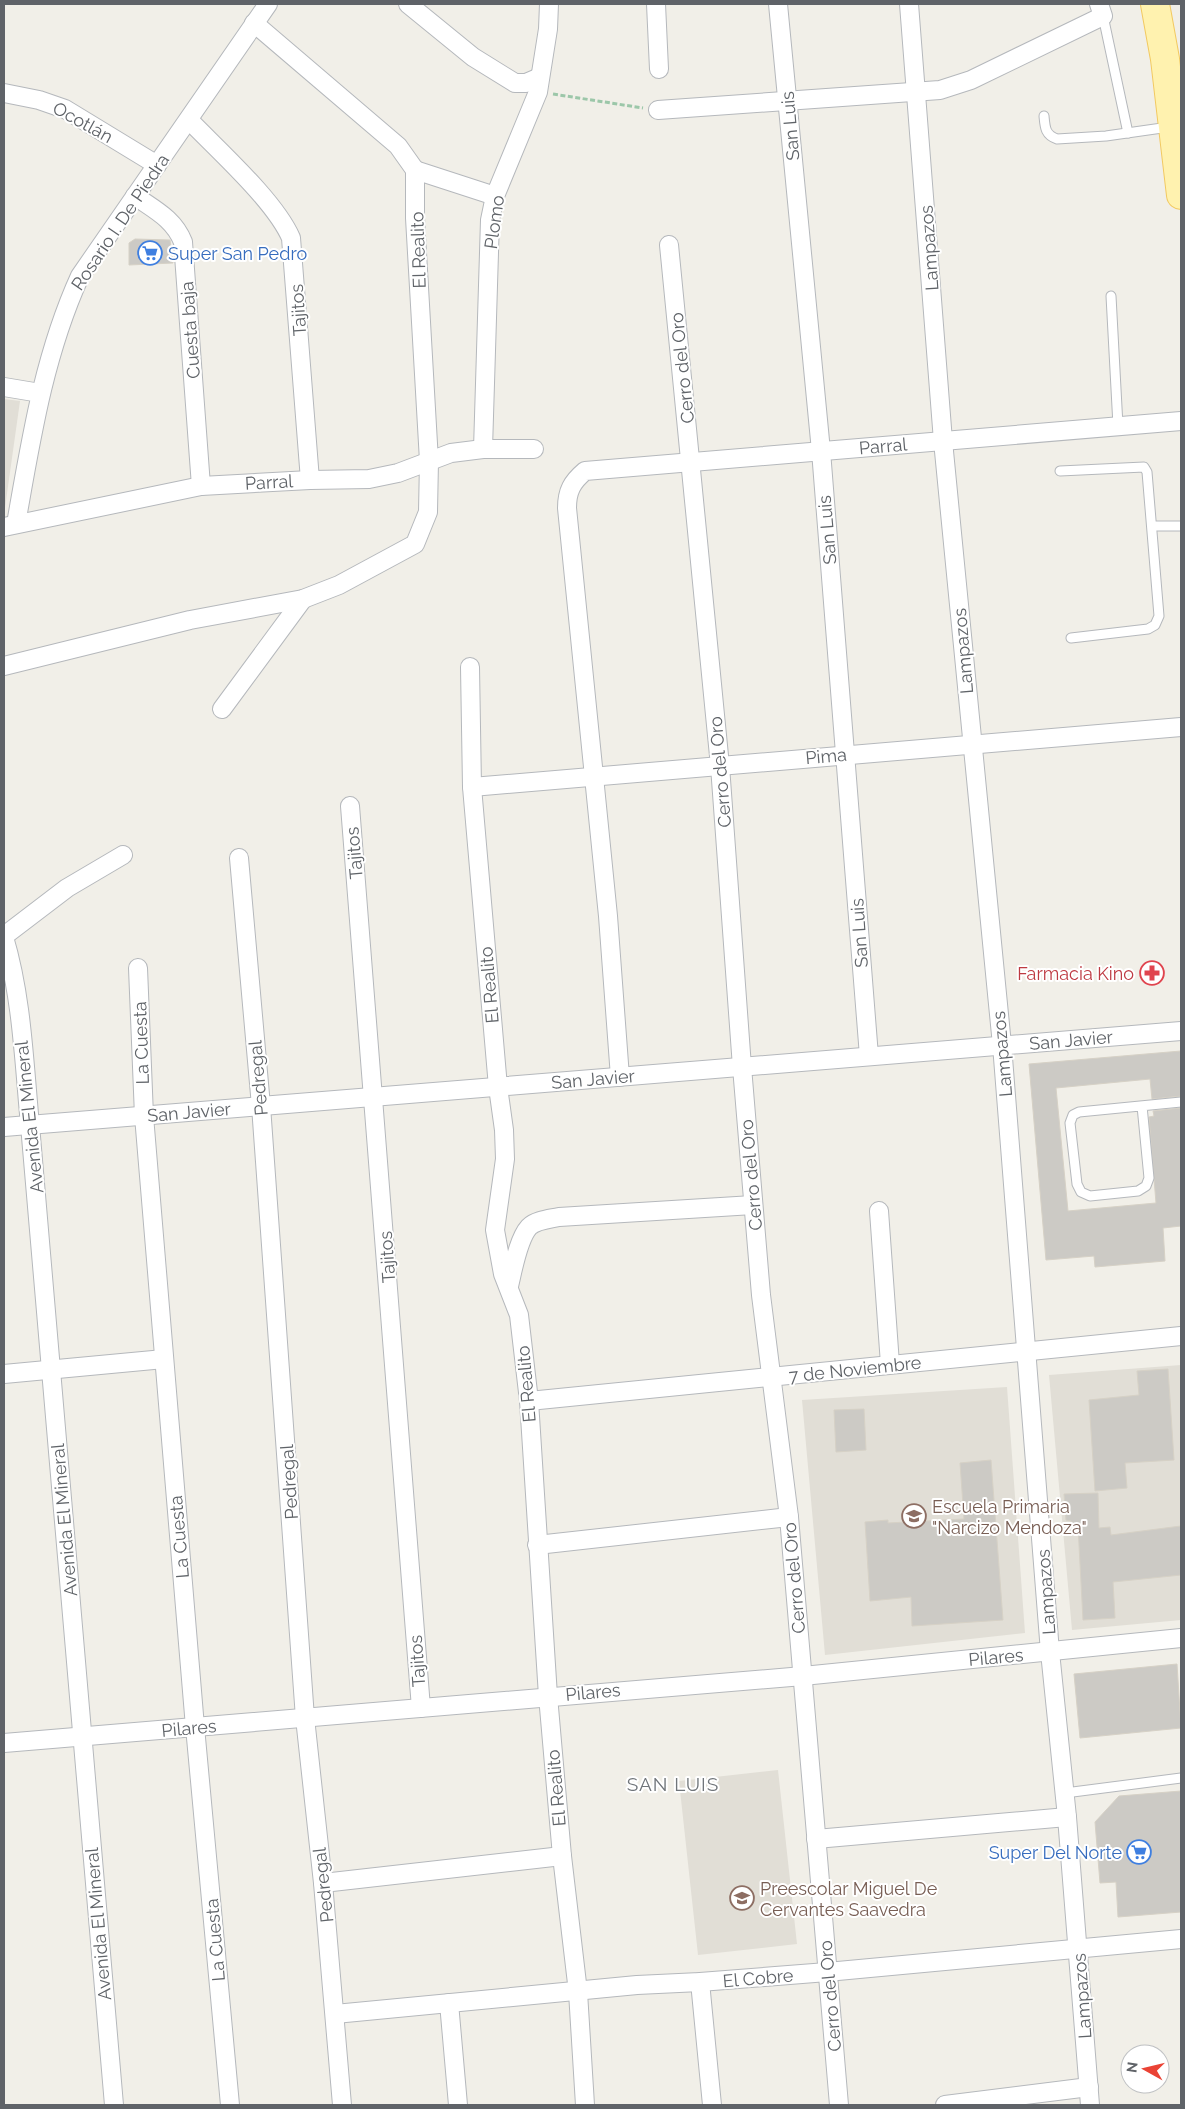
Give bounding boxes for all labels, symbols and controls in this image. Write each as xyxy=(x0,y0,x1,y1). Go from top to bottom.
street label: San Luis xyxy=(776,90,803,162)
street label: Ocotlán xyxy=(49,97,117,147)
street label: Rosario I. De Piedra xyxy=(67,150,173,294)
street label: Plomo xyxy=(480,193,508,250)
street label: Lampazos xyxy=(916,204,942,292)
street label: El Realito xyxy=(406,211,430,289)
supermarket icon: Super San Pedro xyxy=(137,240,163,266)
place label: Super San Pedro xyxy=(168,243,307,264)
street label: Cuesta baja xyxy=(176,281,204,379)
street label: Tajitos xyxy=(286,283,310,337)
street label: Cerro del Oro xyxy=(666,311,698,425)
street label: Parral xyxy=(858,433,908,459)
street label: Parral xyxy=(244,470,294,494)
street label: San Luis xyxy=(813,494,840,566)
street label: Lampazos xyxy=(949,607,977,695)
street label: Cerro del Oro xyxy=(705,715,735,828)
street label: Pima xyxy=(804,744,848,768)
street label: Tajitos xyxy=(341,826,367,880)
street label: San Luis xyxy=(846,897,872,968)
street label: El Realito xyxy=(475,945,503,1024)
pharmacy icon: Farmacia Kino xyxy=(1139,960,1165,986)
place label: Farmacia Kino xyxy=(1017,963,1134,984)
street label: La Cuesta xyxy=(129,1001,153,1085)
street label: Lampazos xyxy=(988,1010,1016,1098)
street label: San Javier xyxy=(1028,1026,1114,1054)
street label: Avenida El Mineral xyxy=(11,1040,47,1194)
street label: Pedregal xyxy=(244,1040,272,1116)
street label: San Javier xyxy=(550,1065,636,1093)
street label: San Javier xyxy=(146,1098,232,1126)
street label: Cerro del Oro xyxy=(736,1118,766,1231)
street label: Tajitos xyxy=(375,1230,399,1284)
street label: El Realito xyxy=(512,1344,540,1423)
street label: 7 de Noviembre xyxy=(788,1352,923,1386)
street label: Avenida El Mineral xyxy=(47,1443,81,1597)
street label: Pedregal xyxy=(276,1444,302,1520)
street label: La Cuesta xyxy=(165,1495,193,1579)
place label: Escuela Primaria "Narcizo Mendoza" xyxy=(932,1496,1087,1538)
school or university icon: Escuela Primaria "Narcizo Mendoza" xyxy=(901,1503,927,1529)
street label: Cerro del Oro xyxy=(779,1521,809,1634)
street label: Lampazos xyxy=(1033,1548,1059,1636)
street label: Tajitos xyxy=(405,1634,429,1688)
street label: Pilares xyxy=(968,1644,1025,1670)
street label: Pilares xyxy=(565,1679,622,1705)
street label: Pilares xyxy=(161,1715,218,1741)
street label: El Realito xyxy=(542,1748,570,1827)
district label: SAN LUIS xyxy=(627,1773,719,1795)
supermarket icon: Super Del Norte xyxy=(1126,1839,1152,1865)
place label: Super Del Norte xyxy=(989,1842,1122,1863)
street label: Pedregal xyxy=(309,1846,337,1924)
street label: Avenida El Mineral xyxy=(81,1847,115,2001)
place label: Preescolar Miguel De Cervantes Saavedra xyxy=(760,1878,938,1920)
school or university icon: Preescolar Miguel De Cervantes Saavedra xyxy=(729,1885,755,1911)
street label: La Cuesta xyxy=(201,1898,229,1982)
street label: Cerro del Oro xyxy=(815,1939,845,2052)
street label: Lampazos xyxy=(1069,1952,1095,2040)
street label: El Cobre xyxy=(722,1964,795,1992)
north arrow xyxy=(1120,2044,1170,2094)
text: N xyxy=(1123,2061,1141,2074)

